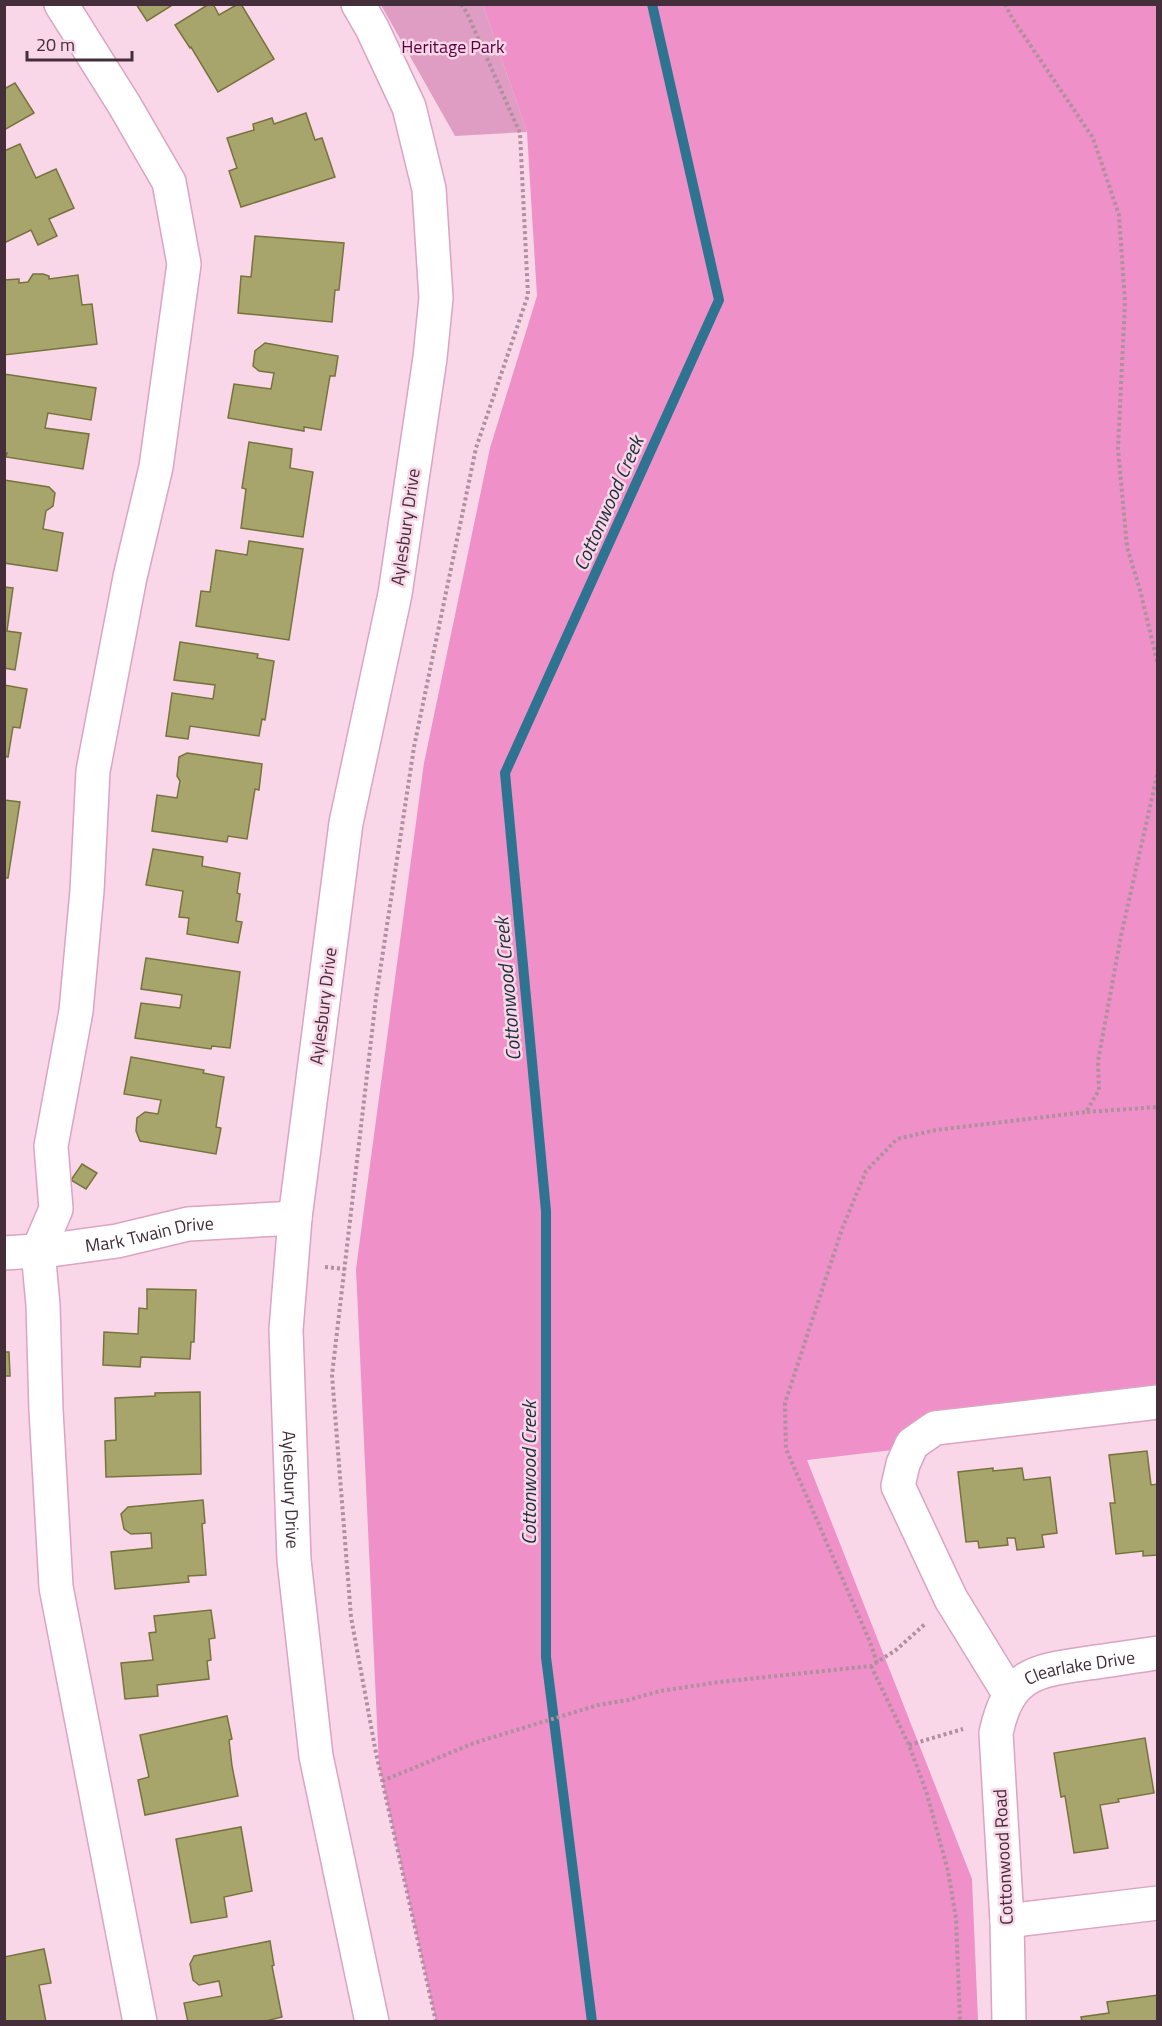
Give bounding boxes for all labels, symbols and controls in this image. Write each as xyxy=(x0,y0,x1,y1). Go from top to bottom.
scale bar xyxy=(27,24,132,62)
text: 20 m xyxy=(36,31,75,58)
park label: Heritage Park xyxy=(401,33,505,60)
water label: Cottonwood Creek xyxy=(565,429,652,575)
street label: Aylesbury Drive xyxy=(383,467,427,587)
water label: Cottonwood Creek xyxy=(485,914,529,1062)
street label: Aylesbury Drive xyxy=(302,946,344,1066)
street label: Mark Twain Drive xyxy=(83,1209,214,1259)
water label: Cottonwood Creek xyxy=(513,1399,544,1545)
street label: Aylesbury Drive xyxy=(276,1430,307,1549)
street label: Clearlake Drive xyxy=(1019,1643,1137,1691)
street label: Cottonwood Road xyxy=(986,1788,1020,1926)

